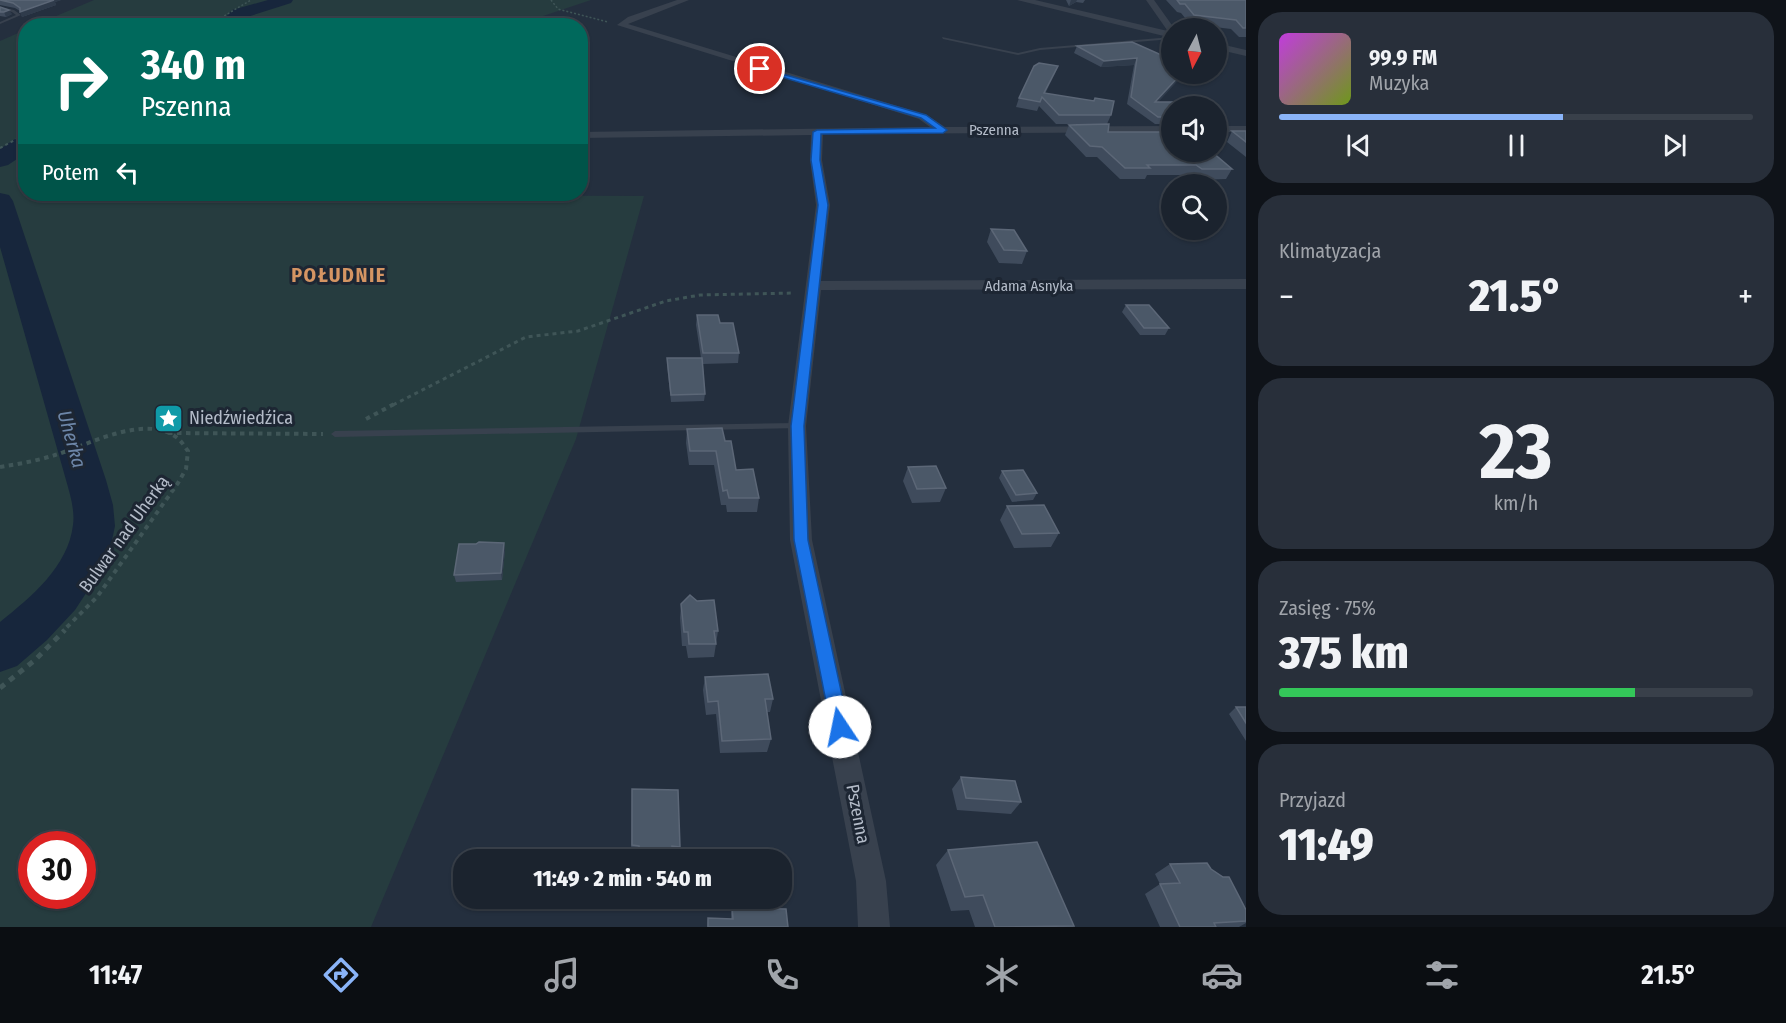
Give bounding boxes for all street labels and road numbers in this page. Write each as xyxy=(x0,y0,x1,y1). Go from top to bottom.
street label: Pszenna xyxy=(969,121,1019,139)
street label: Adama Asnyka xyxy=(985,277,1073,295)
street label: Bulwar nad Uherką xyxy=(74,471,174,597)
street label: Pszenna xyxy=(841,782,875,846)

